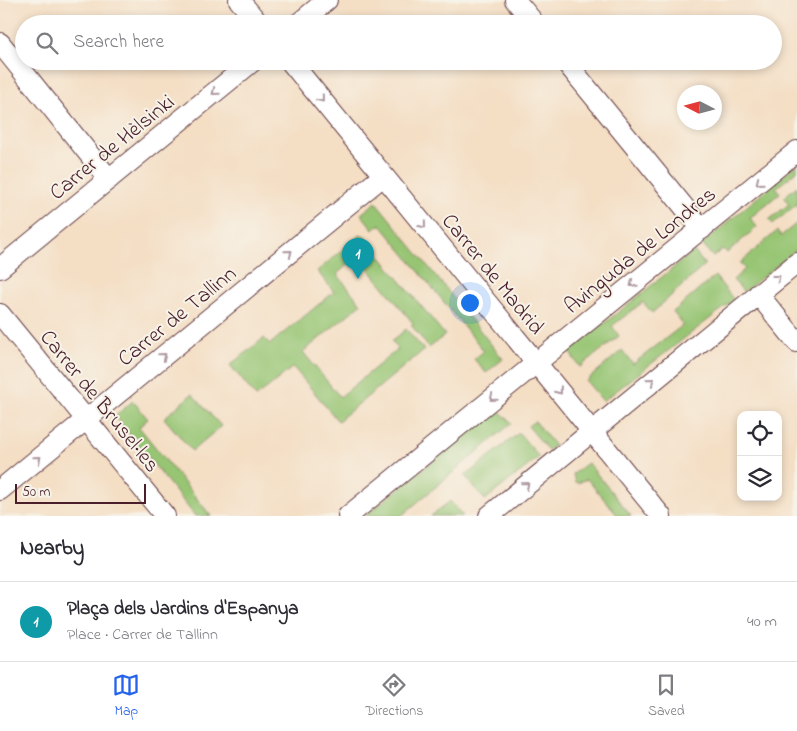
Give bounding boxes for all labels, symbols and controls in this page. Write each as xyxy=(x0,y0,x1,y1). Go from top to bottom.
search box xyxy=(15,15,782,70)
icon: search xyxy=(33,29,61,57)
text: Search here xyxy=(73,29,164,56)
north arrow xyxy=(677,85,722,130)
one-way arrow xyxy=(212,87,221,95)
street label: Carrer de Hèlsinki xyxy=(43,88,183,209)
one-way arrow xyxy=(315,93,323,102)
one-way arrow xyxy=(756,177,765,185)
street label: Avinguda de Londres xyxy=(558,180,724,324)
street label: Carrer de Madrid xyxy=(433,207,551,343)
one-way arrow xyxy=(418,219,426,228)
pin: 1 xyxy=(342,238,374,279)
one-way arrow xyxy=(283,250,292,259)
street label: Carrer de Tallinn xyxy=(111,259,244,375)
one-way arrow xyxy=(771,276,780,284)
one-way arrow xyxy=(630,279,639,287)
your location xyxy=(457,290,483,316)
street label: Carrer de Brusel·les xyxy=(31,323,166,480)
one-way arrow xyxy=(157,353,166,362)
one-way arrow xyxy=(646,378,655,387)
one-way arrow xyxy=(554,386,563,395)
one-way arrow xyxy=(490,392,499,400)
map controls xyxy=(737,411,782,501)
button: locate xyxy=(737,411,782,456)
one-way arrow xyxy=(32,456,41,465)
button: layers xyxy=(737,456,782,501)
scale bar xyxy=(15,481,146,504)
text: 50 m xyxy=(22,482,50,503)
one-way arrow xyxy=(520,482,529,490)
text: Nearby xyxy=(20,534,84,564)
text: Plaça dels Jardins d'Espanya xyxy=(67,596,299,623)
text: 1 xyxy=(33,610,39,634)
text: 40 m xyxy=(747,610,777,634)
text: Place · Carrer de Tallinn xyxy=(67,623,218,647)
tab: Map xyxy=(112,671,140,722)
tab: Directions xyxy=(365,671,423,722)
tab: Saved xyxy=(648,671,685,722)

